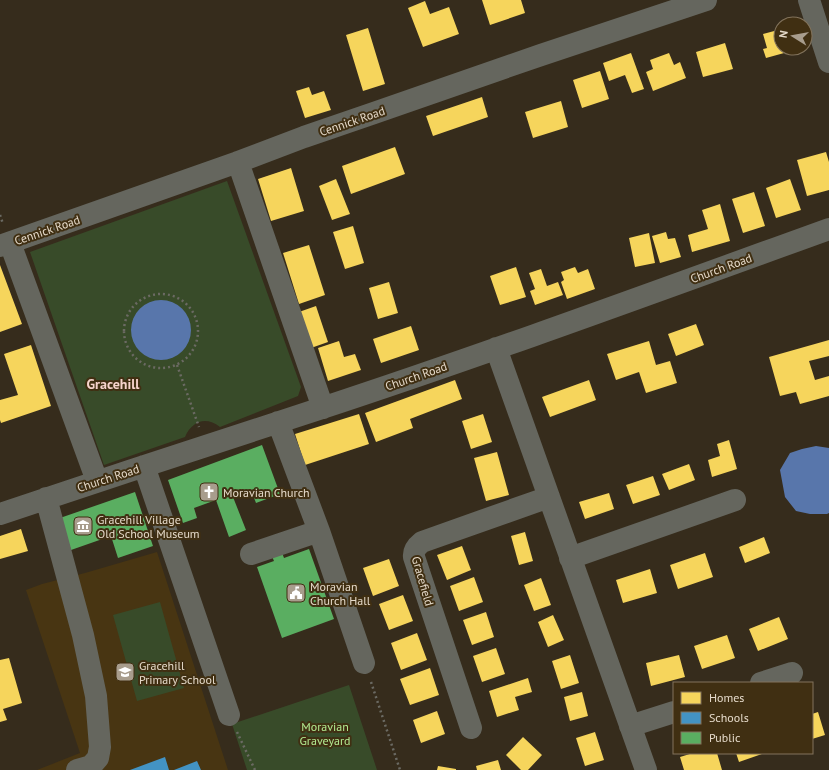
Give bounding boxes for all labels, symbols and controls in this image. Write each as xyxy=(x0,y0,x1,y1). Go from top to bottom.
north arrow xyxy=(773,16,813,56)
text: N xyxy=(776,29,791,39)
street label: Cennick Road xyxy=(317,103,387,139)
street label: Cennick Road xyxy=(12,212,82,248)
street label: Church Road xyxy=(688,250,754,286)
street label: Church Road xyxy=(383,358,449,394)
district label: Gracehill xyxy=(87,375,140,393)
street label: Church Road xyxy=(75,461,141,495)
church icon: Moravian Church xyxy=(198,481,220,503)
place label: Moravian Church xyxy=(223,485,310,500)
place label: Gracehill Village Old School Museum xyxy=(97,512,200,541)
museum icon: Gracehill Village Old School Museum xyxy=(72,515,94,537)
street label: Gracefield xyxy=(409,554,437,608)
place label: Moravian Church Hall xyxy=(310,579,371,608)
public building icon: Moravian Church Hall xyxy=(285,582,307,604)
place label: Gracehill Primary School xyxy=(139,658,216,687)
school or university icon: Gracehill Primary School xyxy=(114,661,136,683)
legend xyxy=(673,682,813,754)
text: Homes xyxy=(709,690,744,705)
text: Schools xyxy=(709,710,749,725)
park label: Moravian Graveyard xyxy=(300,719,350,748)
text: Public xyxy=(709,730,741,745)

